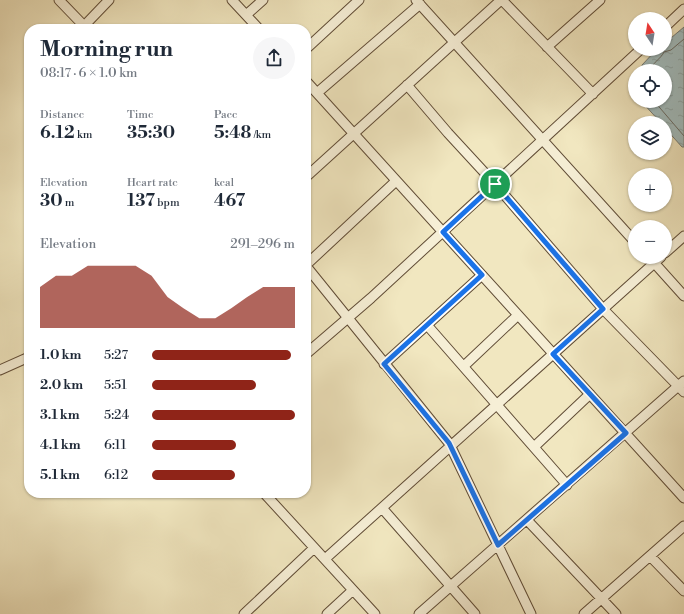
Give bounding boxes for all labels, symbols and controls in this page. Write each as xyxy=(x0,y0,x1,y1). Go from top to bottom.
north arrow xyxy=(628,12,672,56)
map controls xyxy=(628,12,672,264)
text: Morning run xyxy=(40,36,173,63)
button: share xyxy=(253,37,295,79)
button: locate xyxy=(628,64,672,108)
text: 08:17 · 6 × 1.0 km xyxy=(40,65,138,81)
text: Distance xyxy=(40,108,84,122)
text: Time xyxy=(127,108,154,122)
text: Pace xyxy=(214,108,238,122)
button: layers xyxy=(628,116,672,160)
text: 6.12 xyxy=(40,122,75,144)
text: 35:30 xyxy=(127,122,175,144)
text: 5:48 xyxy=(214,122,251,144)
text: km xyxy=(75,128,92,142)
text: /km xyxy=(251,128,271,142)
pin xyxy=(478,167,512,201)
button: + xyxy=(628,168,672,212)
icon: arrive xyxy=(484,173,506,195)
text: Elevation xyxy=(40,176,88,190)
text: Heart rate xyxy=(127,176,178,190)
text: kcal xyxy=(214,176,234,190)
text: 30 xyxy=(40,190,63,212)
text: 137 xyxy=(127,190,155,212)
text: 467 xyxy=(214,190,245,212)
text: m xyxy=(63,196,75,210)
text: bpm xyxy=(155,196,180,210)
button: − xyxy=(628,220,672,264)
text: Elevation xyxy=(40,236,96,252)
text: 291–296 m xyxy=(230,236,295,252)
text: 1.0 km xyxy=(40,347,81,363)
text: 5:27 xyxy=(104,347,128,363)
text: 2.0 km xyxy=(40,377,83,393)
text: 5:51 xyxy=(104,377,127,393)
text: 3.1 km xyxy=(40,407,80,423)
text: 5:24 xyxy=(104,407,129,423)
text: 4.1 km xyxy=(40,437,81,453)
text: 6:11 xyxy=(104,437,126,453)
text: 5.1 km xyxy=(40,467,80,483)
text: 6:12 xyxy=(104,467,128,483)

